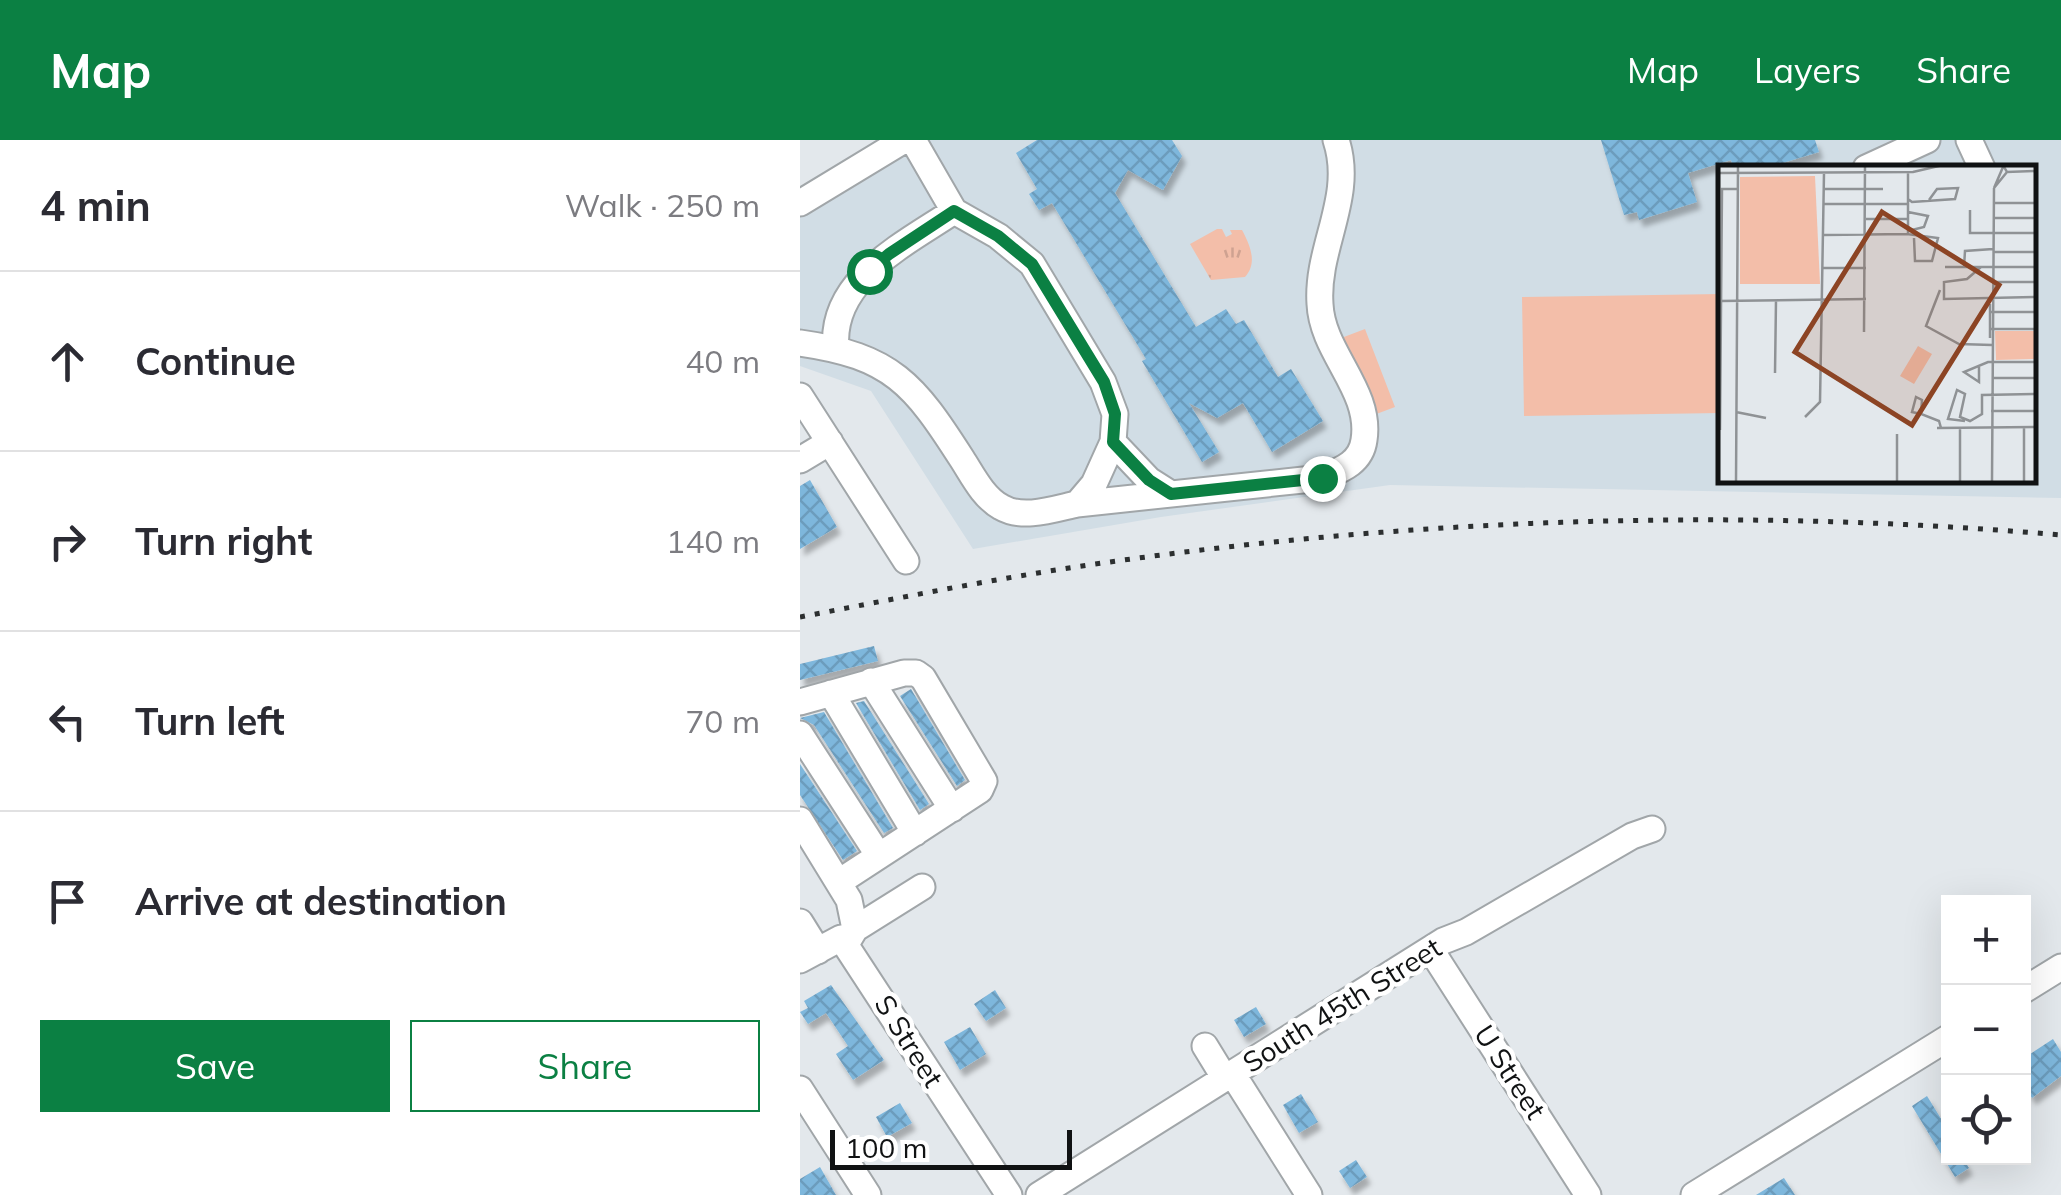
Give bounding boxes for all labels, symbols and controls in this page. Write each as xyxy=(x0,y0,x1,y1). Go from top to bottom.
text: Map xyxy=(50,40,151,100)
text: Map xyxy=(1627,48,1699,92)
text: Layers xyxy=(1754,48,1861,92)
text: Share xyxy=(1916,48,2011,92)
inset map xyxy=(1718,165,2036,482)
text: 4 min xyxy=(40,179,151,232)
text: Walk · 250 m xyxy=(565,185,760,225)
route start xyxy=(847,249,893,295)
icon: ahead xyxy=(40,334,95,389)
text: Continue xyxy=(135,337,296,385)
text: 40 m xyxy=(685,341,760,381)
route end xyxy=(1300,456,1346,502)
icon: right xyxy=(40,514,95,569)
text: Turn right xyxy=(135,517,312,565)
text: 140 m xyxy=(666,521,760,561)
icon: left xyxy=(40,694,95,749)
text: Turn left xyxy=(135,697,285,745)
text: 70 m xyxy=(685,701,760,741)
icon: arrive xyxy=(40,874,95,929)
text: Arrive at destination xyxy=(135,877,507,925)
map controls xyxy=(1941,895,2031,1165)
button: + xyxy=(1941,895,2031,985)
street label: South 45th Street xyxy=(1236,929,1448,1080)
button: − xyxy=(1941,985,2031,1075)
street label: S Street xyxy=(868,988,951,1094)
street label: U Street xyxy=(1467,1018,1554,1126)
button: Save xyxy=(40,1020,390,1112)
button: Share xyxy=(410,1020,760,1112)
button: locate xyxy=(1941,1075,2031,1165)
scale bar xyxy=(830,1125,1072,1170)
text: 100 m xyxy=(845,1130,927,1165)

